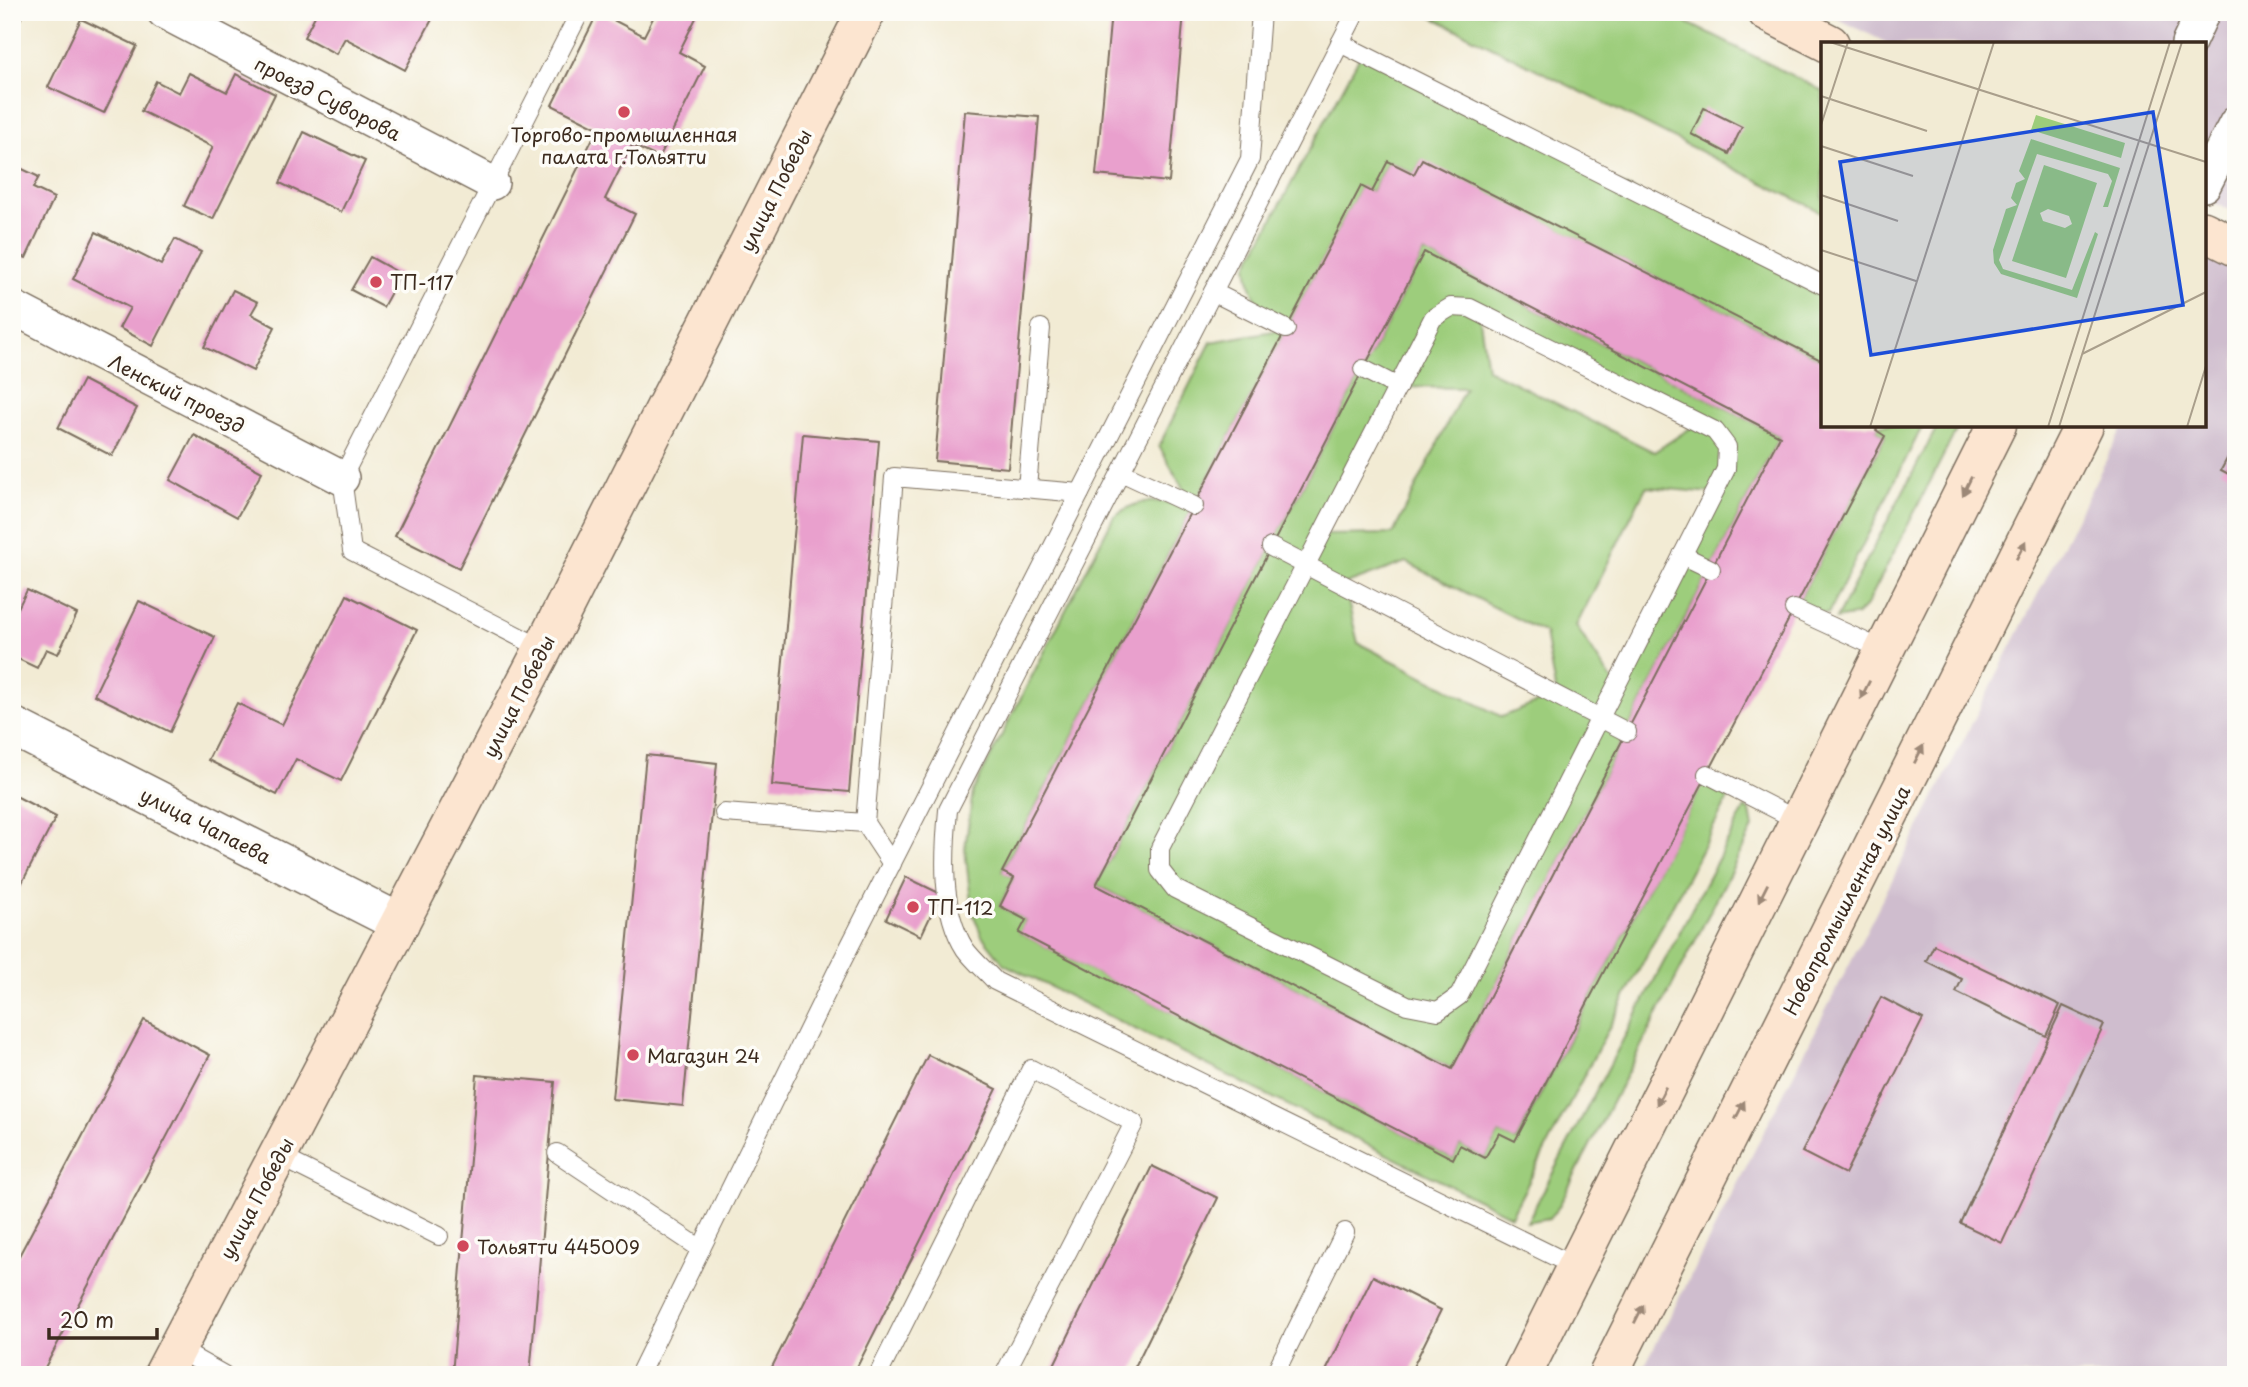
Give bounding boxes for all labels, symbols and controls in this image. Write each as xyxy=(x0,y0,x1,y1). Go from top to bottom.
inset map xyxy=(1821,42,2206,427)
street label: проезд Суворова xyxy=(250,49,406,147)
marker: Торгово-промышленная палата г.Тольятти xyxy=(616,104,632,120)
place label: Торгово-промышленная палата г.Тольятти xyxy=(511,120,737,170)
street label: улица Победы xyxy=(732,124,818,256)
place label: ТП-117 xyxy=(390,268,454,296)
marker: ТП-117 xyxy=(368,274,384,290)
street label: Ленский проезд xyxy=(104,347,250,439)
one-way arrow xyxy=(1961,476,1972,496)
one-way arrow xyxy=(2016,540,2027,560)
street label: улица Победы xyxy=(475,630,561,762)
one-way arrow xyxy=(1860,680,1871,700)
one-way arrow xyxy=(1914,744,1925,764)
street label: улица Чапаева xyxy=(136,780,276,870)
street label: Новопромышленная улица xyxy=(1776,780,1916,1020)
one-way arrow xyxy=(1757,883,1768,903)
place label: ТП-112 xyxy=(927,893,993,921)
marker: ТП-112 xyxy=(905,899,921,915)
place label: Магазин 24 xyxy=(647,1041,760,1069)
marker: Магазин 24 xyxy=(625,1047,641,1063)
one-way arrow xyxy=(1655,1086,1667,1107)
one-way arrow xyxy=(1735,1100,1746,1120)
street label: улица Победы xyxy=(212,1132,300,1264)
place label: Тольятти 445009 xyxy=(477,1232,640,1260)
marker: Тольятти 445009 xyxy=(455,1238,471,1254)
scale bar xyxy=(49,1296,158,1340)
text: 20 m xyxy=(60,1303,114,1335)
one-way arrow xyxy=(1633,1304,1644,1324)

